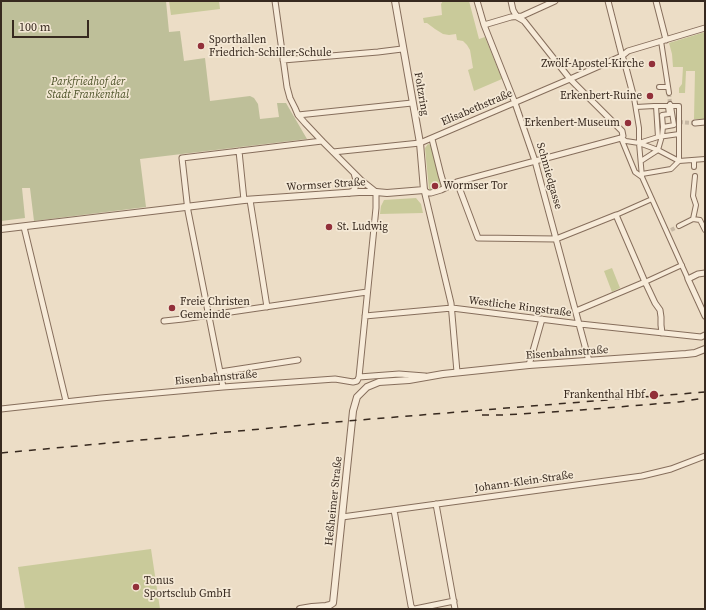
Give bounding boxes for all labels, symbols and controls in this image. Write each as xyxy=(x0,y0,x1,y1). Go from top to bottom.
scale bar xyxy=(14,12,91,38)
text: 100 m xyxy=(19,19,51,35)
place label: Sporthallen Friedrich-Schiller-Schule xyxy=(209,33,332,59)
marker: Sporthallen Friedrich-Schiller-Schule xyxy=(196,41,206,51)
place label: Zwölf-Apostel-Kirche xyxy=(541,57,644,71)
marker: Zwölf-Apostel-Kirche xyxy=(647,59,657,69)
street label: Foltzring xyxy=(411,71,431,117)
park label: Parkfriedhof der Stadt Frankenthal xyxy=(47,75,129,101)
street label: Elisabethstraße xyxy=(439,87,515,129)
place label: Erkenbert-Ruine xyxy=(560,89,642,103)
marker: Erkenbert-Ruine xyxy=(645,91,655,101)
place label: Erkenbert-Museum xyxy=(524,116,620,130)
marker: Erkenbert-Museum xyxy=(623,118,633,128)
street label: Schmiedgasse xyxy=(533,141,565,211)
street label: Wormser Straße xyxy=(286,176,366,194)
place label: Wormser Tor xyxy=(443,179,508,193)
marker: Wormser Tor xyxy=(430,181,440,191)
place label: St. Ludwig xyxy=(337,220,388,234)
marker: St. Ludwig xyxy=(324,222,334,232)
street label: Westliche Ringstraße xyxy=(468,294,572,320)
place label: Freie Christen Gemeinde xyxy=(180,295,250,321)
marker: Freie Christen Gemeinde xyxy=(167,303,177,313)
street label: Eisenbahnstraße xyxy=(525,344,609,362)
street label: Eisenbahnstraße xyxy=(174,368,258,388)
place label: Frankenthal Hbf xyxy=(564,388,645,402)
marker: Frankenthal Hbf xyxy=(648,389,660,401)
street label: Heßheimer Straße xyxy=(323,456,345,546)
street label: Johann-Klein-Straße xyxy=(474,469,574,495)
place label: Tonus Sportsclub GmbH xyxy=(144,574,231,600)
marker: Tonus Sportsclub GmbH xyxy=(131,582,141,592)

